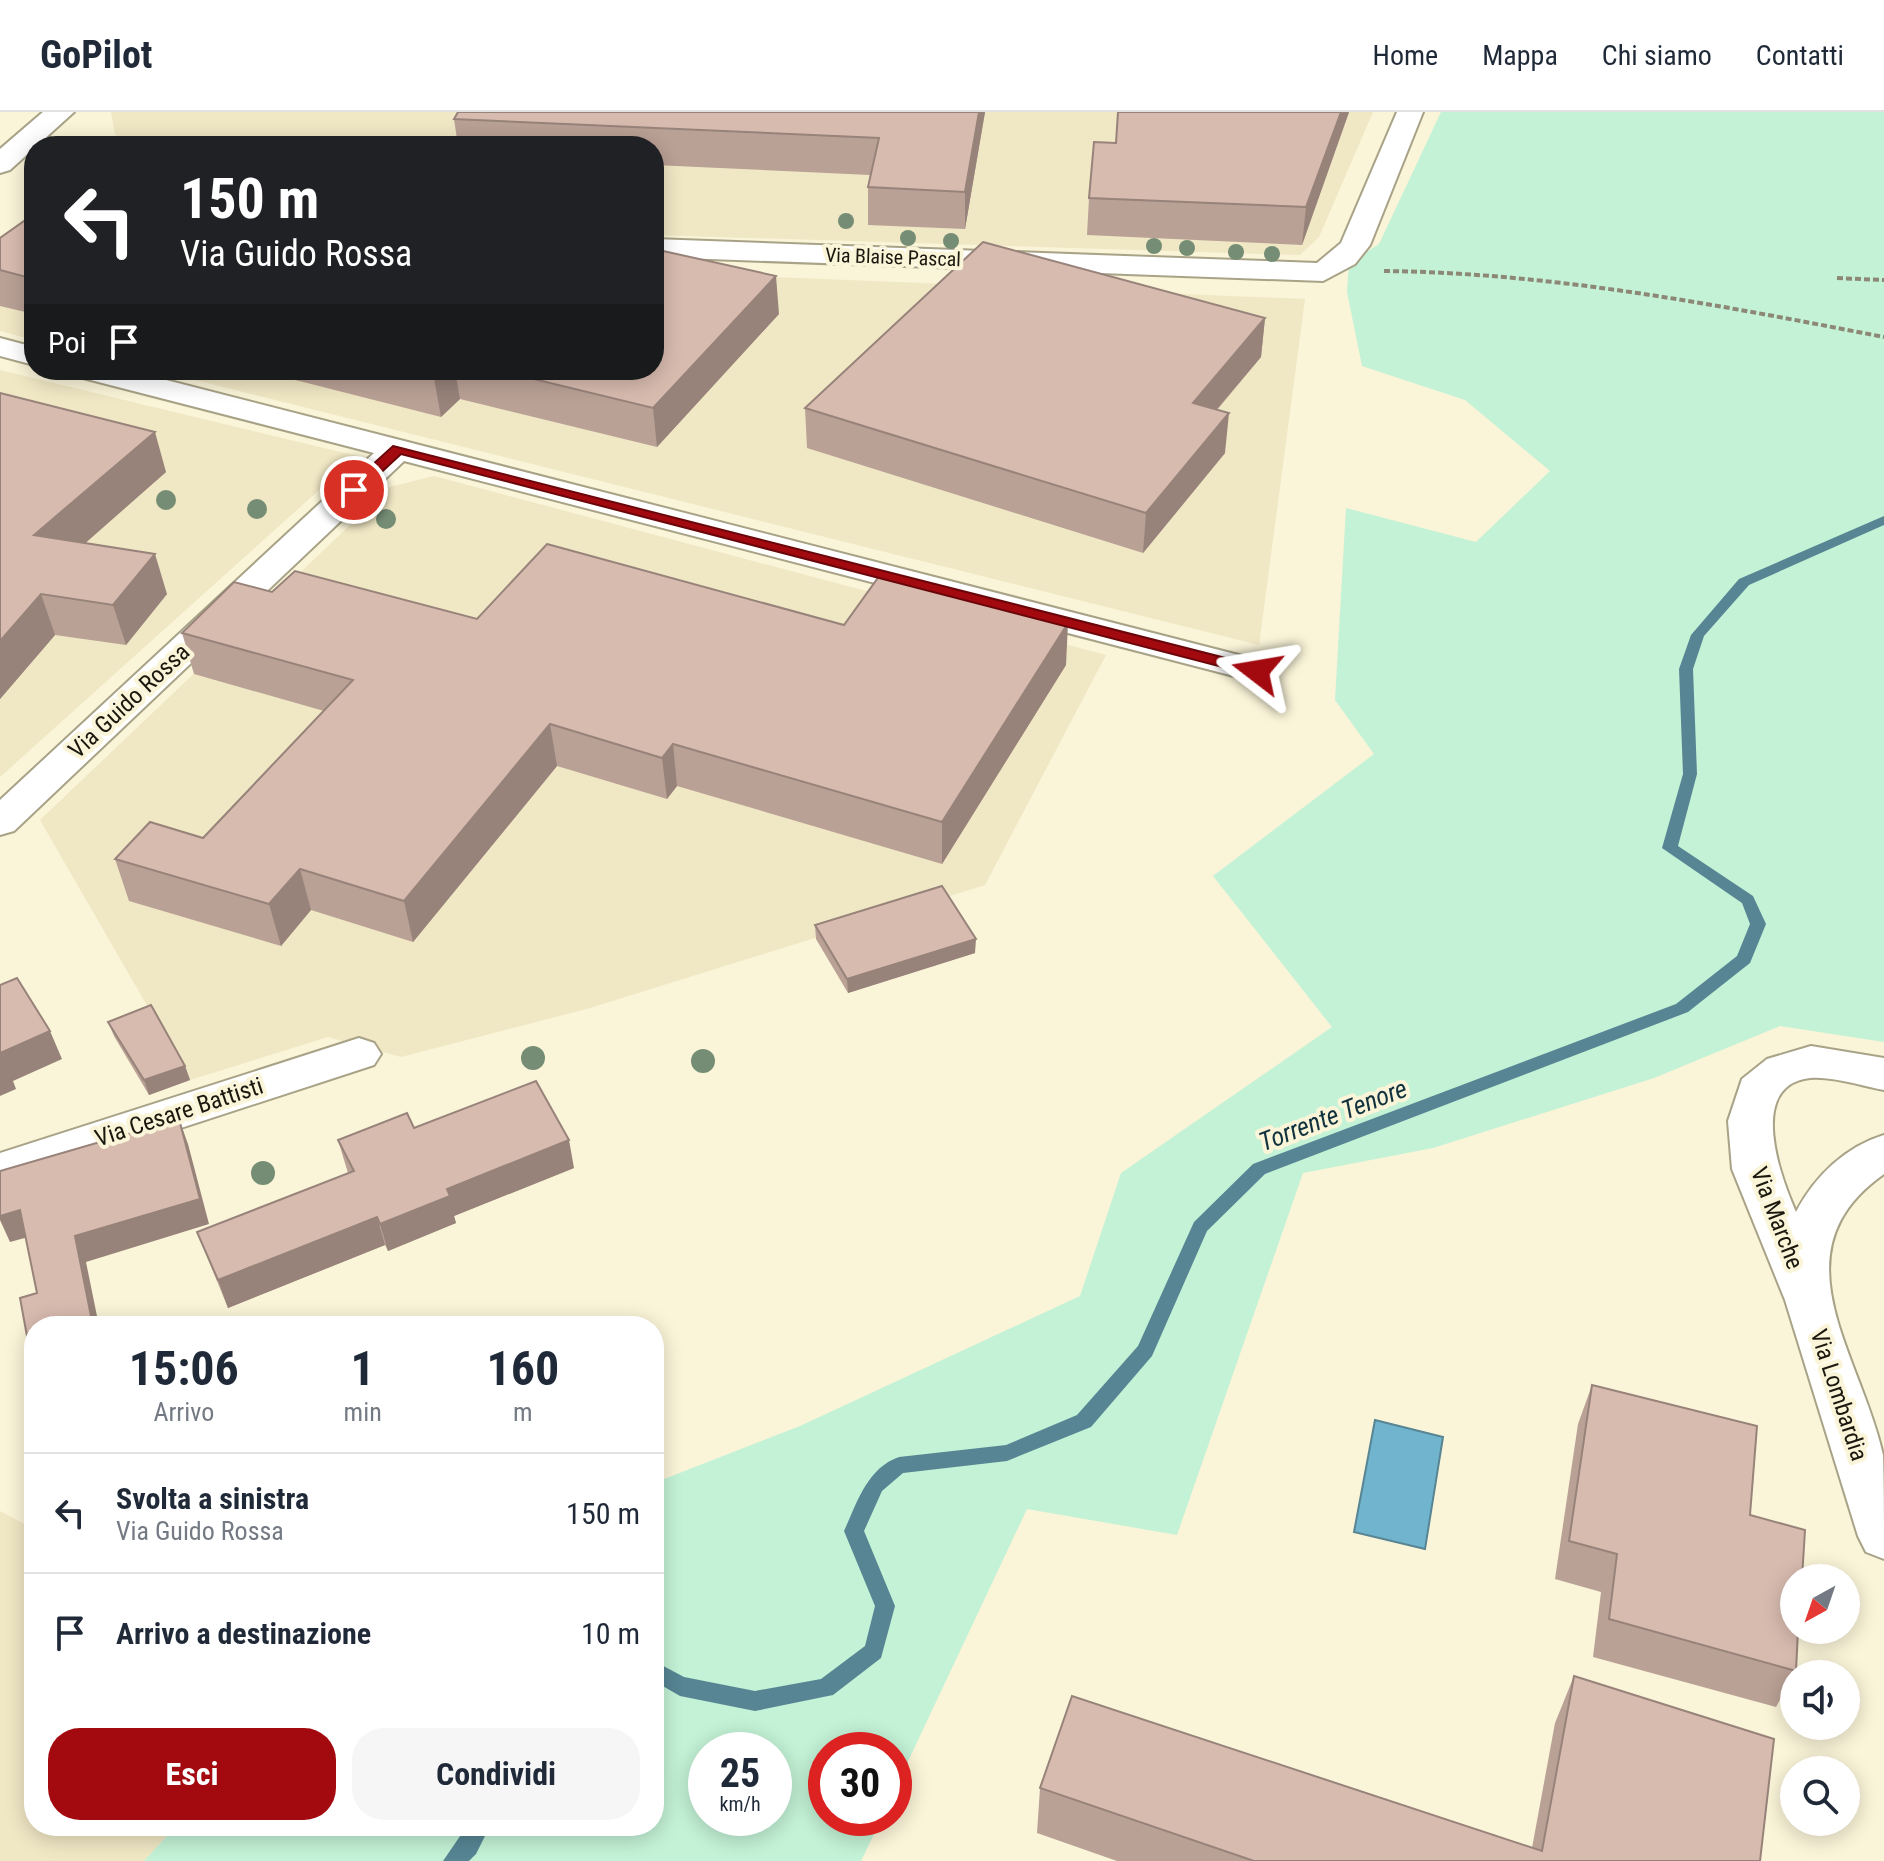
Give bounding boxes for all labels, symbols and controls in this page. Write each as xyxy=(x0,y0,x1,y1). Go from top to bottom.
text: GoPilot xyxy=(40,33,152,77)
text: Home xyxy=(1373,39,1438,72)
text: Mappa xyxy=(1482,39,1558,72)
text: Chi siamo xyxy=(1602,39,1712,72)
text: Contatti xyxy=(1756,39,1844,72)
text: 150 m xyxy=(180,166,319,232)
icon: left xyxy=(48,168,152,272)
text: Via Guido Rossa xyxy=(180,233,412,275)
street label: Via Blaise Pascal xyxy=(825,243,961,271)
icon: arrive xyxy=(102,320,146,364)
text: Poi xyxy=(48,325,86,360)
pin xyxy=(320,456,388,524)
icon: arrive xyxy=(332,468,376,512)
position arrow xyxy=(1215,629,1299,713)
street label: Via Guido Rossa xyxy=(63,638,195,764)
street label: Via Cesare Battisti xyxy=(91,1072,267,1152)
water label: Torrente Tenore xyxy=(1255,1073,1411,1157)
street label: Via Marche xyxy=(1745,1163,1809,1273)
street label: Via Lombardia xyxy=(1805,1326,1873,1464)
text: 15:06 xyxy=(129,1340,239,1397)
text: 1 xyxy=(351,1340,375,1397)
text: 160 xyxy=(486,1340,559,1397)
text: Arrivo xyxy=(153,1397,214,1427)
text: min xyxy=(344,1397,382,1427)
text: m xyxy=(513,1397,533,1427)
text: Svolta a sinistra xyxy=(116,1481,309,1516)
icon: left xyxy=(48,1491,92,1535)
text: 150 m xyxy=(566,1496,640,1531)
text: Via Guido Rossa xyxy=(116,1516,284,1546)
north arrow xyxy=(1780,1564,1860,1644)
map controls xyxy=(1780,1564,1860,1836)
icon: arrive xyxy=(48,1611,92,1655)
text: Arrivo a destinazione xyxy=(116,1616,371,1651)
text: 10 m xyxy=(581,1616,640,1651)
button: sound xyxy=(1780,1660,1860,1740)
button: Esci xyxy=(48,1728,336,1820)
button: Condividi xyxy=(352,1728,640,1820)
speed limit sign: 30 xyxy=(808,1732,912,1836)
text: 25 xyxy=(720,1750,760,1797)
button: search xyxy=(1780,1756,1860,1836)
text: km/h xyxy=(719,1792,761,1816)

